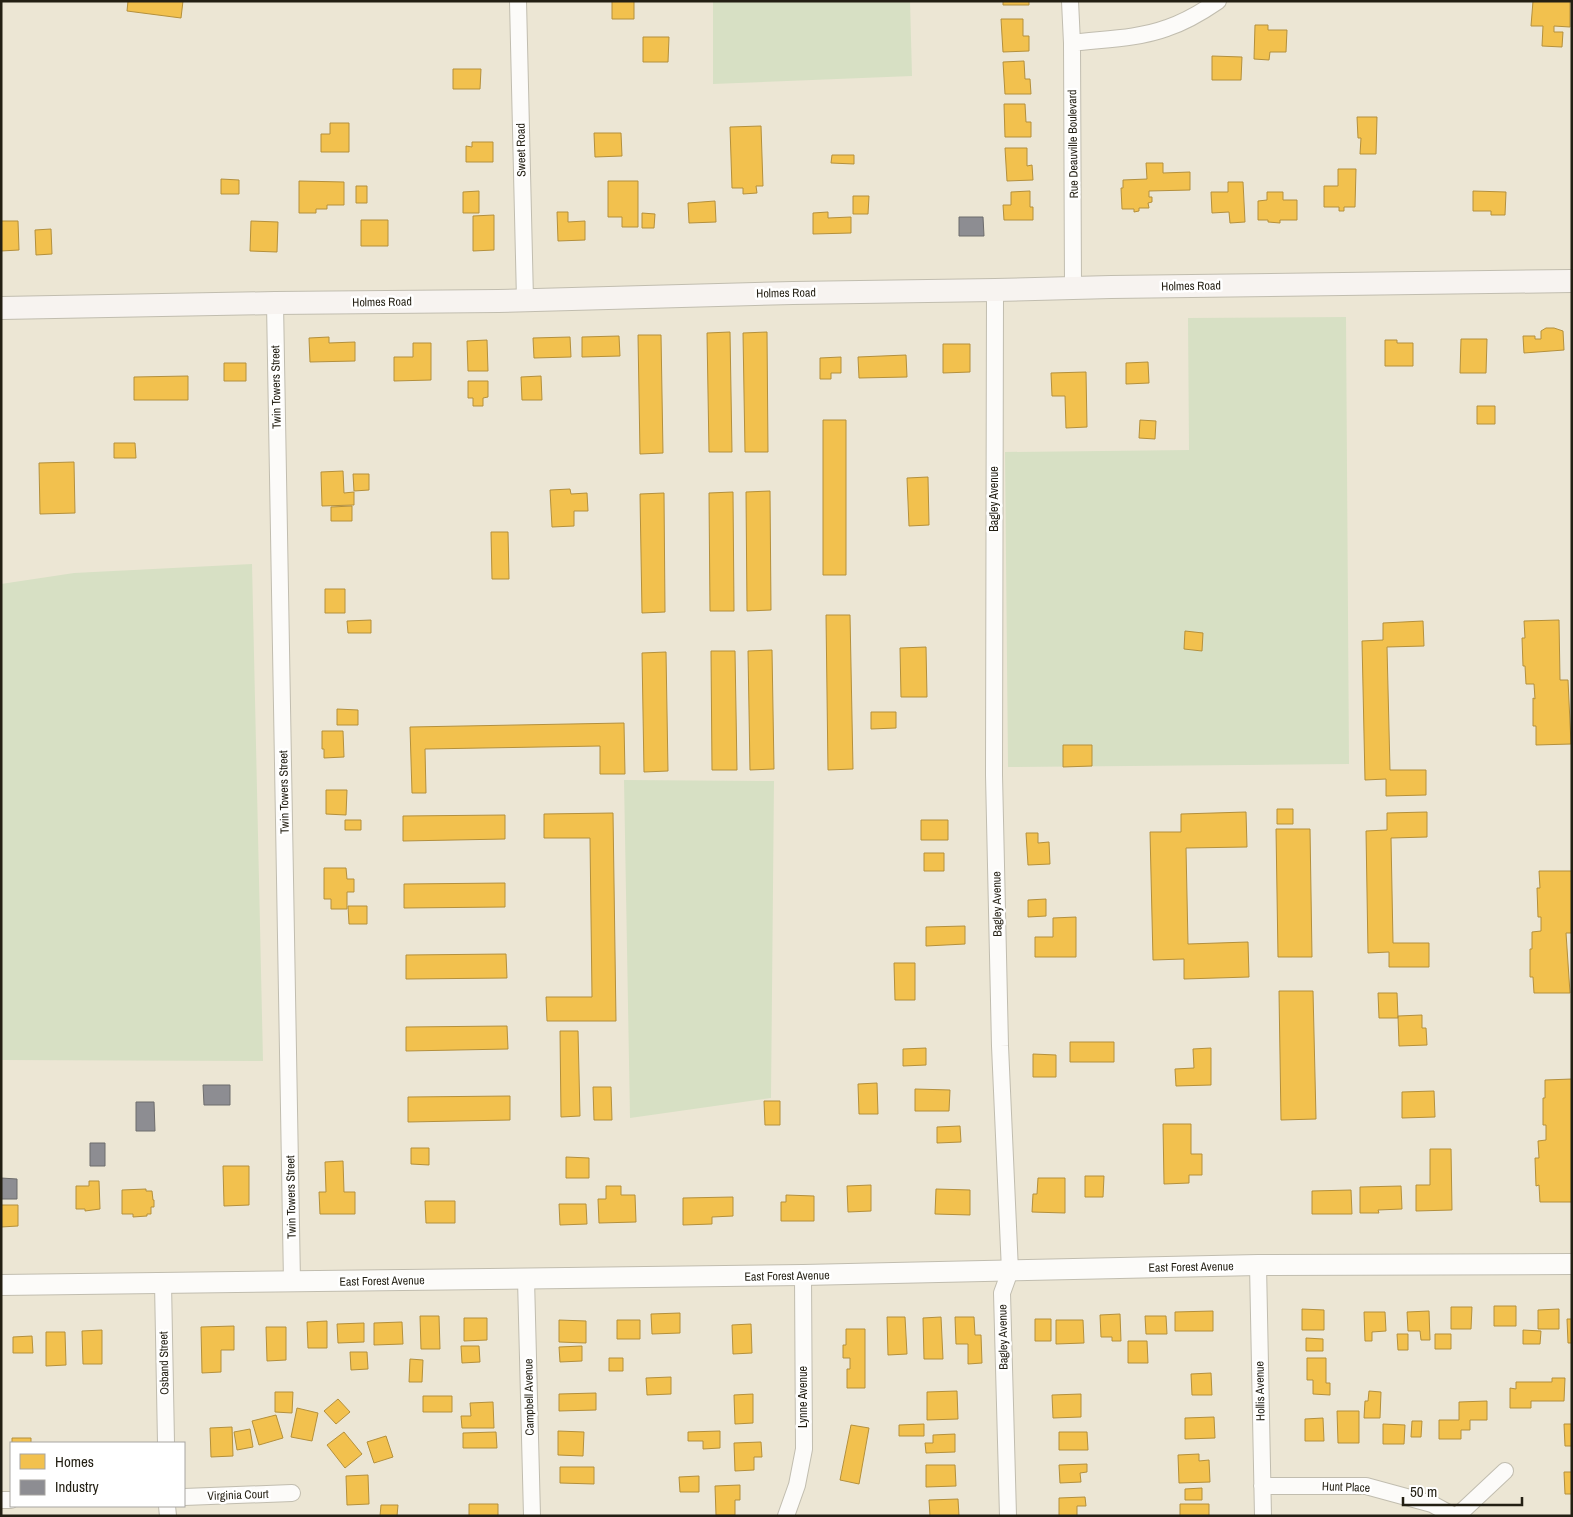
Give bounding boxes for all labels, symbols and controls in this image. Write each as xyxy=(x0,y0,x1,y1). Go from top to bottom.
street label: Rue Deauville Boulevard xyxy=(1064,89,1082,199)
street label: Sweet Road xyxy=(513,123,529,177)
street label: Holmes Road xyxy=(1161,277,1221,295)
street label: Holmes Road xyxy=(756,284,816,302)
street label: Holmes Road xyxy=(352,293,412,311)
street label: Twin Towers Street xyxy=(267,345,285,429)
street label: Bagley Avenue xyxy=(986,466,1002,532)
street label: Twin Towers Street xyxy=(275,750,293,834)
street label: Bagley Avenue xyxy=(988,871,1006,937)
street label: Twin Towers Street xyxy=(282,1155,300,1239)
street label: East Forest Avenue xyxy=(1148,1258,1234,1276)
street label: East Forest Avenue xyxy=(744,1267,830,1285)
street label: East Forest Avenue xyxy=(339,1272,425,1290)
street label: Bagley Avenue xyxy=(994,1304,1012,1370)
street label: Osband Street xyxy=(155,1331,173,1395)
street label: Campbell Avenue xyxy=(520,1358,538,1436)
street label: Hollis Avenue xyxy=(1251,1361,1269,1421)
street label: Lynne Avenue xyxy=(795,1366,811,1428)
legend xyxy=(10,1442,185,1507)
text: Homes xyxy=(55,1451,94,1472)
scale bar xyxy=(1403,1474,1522,1506)
text: Industry xyxy=(55,1476,100,1497)
street label: Hunt Place xyxy=(1322,1478,1370,1496)
text: 50 m xyxy=(1410,1481,1437,1502)
street label: Virginia Court xyxy=(207,1486,269,1504)

